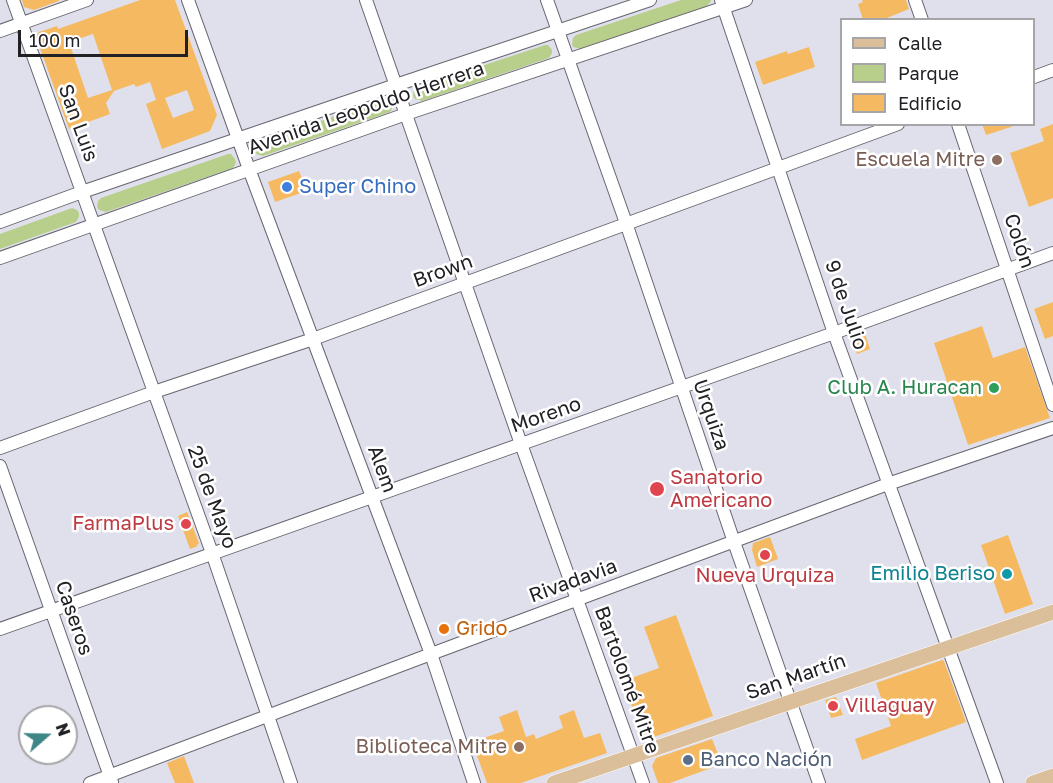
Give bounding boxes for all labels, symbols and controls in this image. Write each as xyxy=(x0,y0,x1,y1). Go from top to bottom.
scale bar xyxy=(21,18,190,56)
legend xyxy=(840,18,1035,126)
text: 100 m xyxy=(29,29,80,51)
text: Calle xyxy=(898,32,942,54)
street label: Avenida Leopoldo Herrera xyxy=(245,56,487,160)
text: Parque xyxy=(898,62,959,84)
street label: San Luis xyxy=(53,81,103,165)
text: Edificio xyxy=(898,92,962,114)
place label: Escuela Mitre xyxy=(855,148,985,172)
marker: Escuela Mitre xyxy=(990,153,1004,167)
place label: Super Chino xyxy=(299,175,416,199)
marker: Super Chino xyxy=(280,180,294,194)
street label: Colón xyxy=(999,211,1039,271)
street label: Brown xyxy=(410,249,476,293)
street label: 9 de Julio xyxy=(820,257,872,353)
street label: Urquiza xyxy=(688,376,734,454)
place label: Club A. Huracan xyxy=(827,376,982,400)
marker: Club A. Huracan xyxy=(987,381,1001,395)
street label: Moreno xyxy=(508,392,584,438)
street label: 25 de Mayo xyxy=(182,442,242,552)
street label: Alem xyxy=(362,442,402,496)
place label: Sanatorio Americano xyxy=(670,466,772,513)
marker: Sanatorio Americano xyxy=(648,480,666,498)
place label: FarmaPlus xyxy=(72,512,174,536)
marker: FarmaPlus xyxy=(179,517,193,531)
marker: Nueva Urquiza xyxy=(758,548,772,562)
street label: Rivadavia xyxy=(526,554,620,608)
place label: Emilio Beriso xyxy=(870,562,995,586)
place label: Nueva Urquiza xyxy=(696,564,834,588)
marker: Emilio Beriso xyxy=(1000,567,1014,581)
street label: Caseros xyxy=(50,578,98,658)
street label: Bartolomé Mitre xyxy=(589,603,665,757)
place label: Grido xyxy=(456,617,508,641)
marker: Grido xyxy=(437,622,451,636)
street label: San Martín xyxy=(743,649,849,705)
place label: Villaguay xyxy=(845,694,934,718)
marker: Villaguay xyxy=(826,699,840,713)
north arrow xyxy=(18,705,78,765)
text: N xyxy=(52,720,75,739)
place label: Biblioteca Mitre xyxy=(356,735,507,759)
marker: Biblioteca Mitre xyxy=(512,740,526,754)
place label: Banco Nación xyxy=(700,748,832,772)
marker: Banco Nación xyxy=(681,753,695,767)

